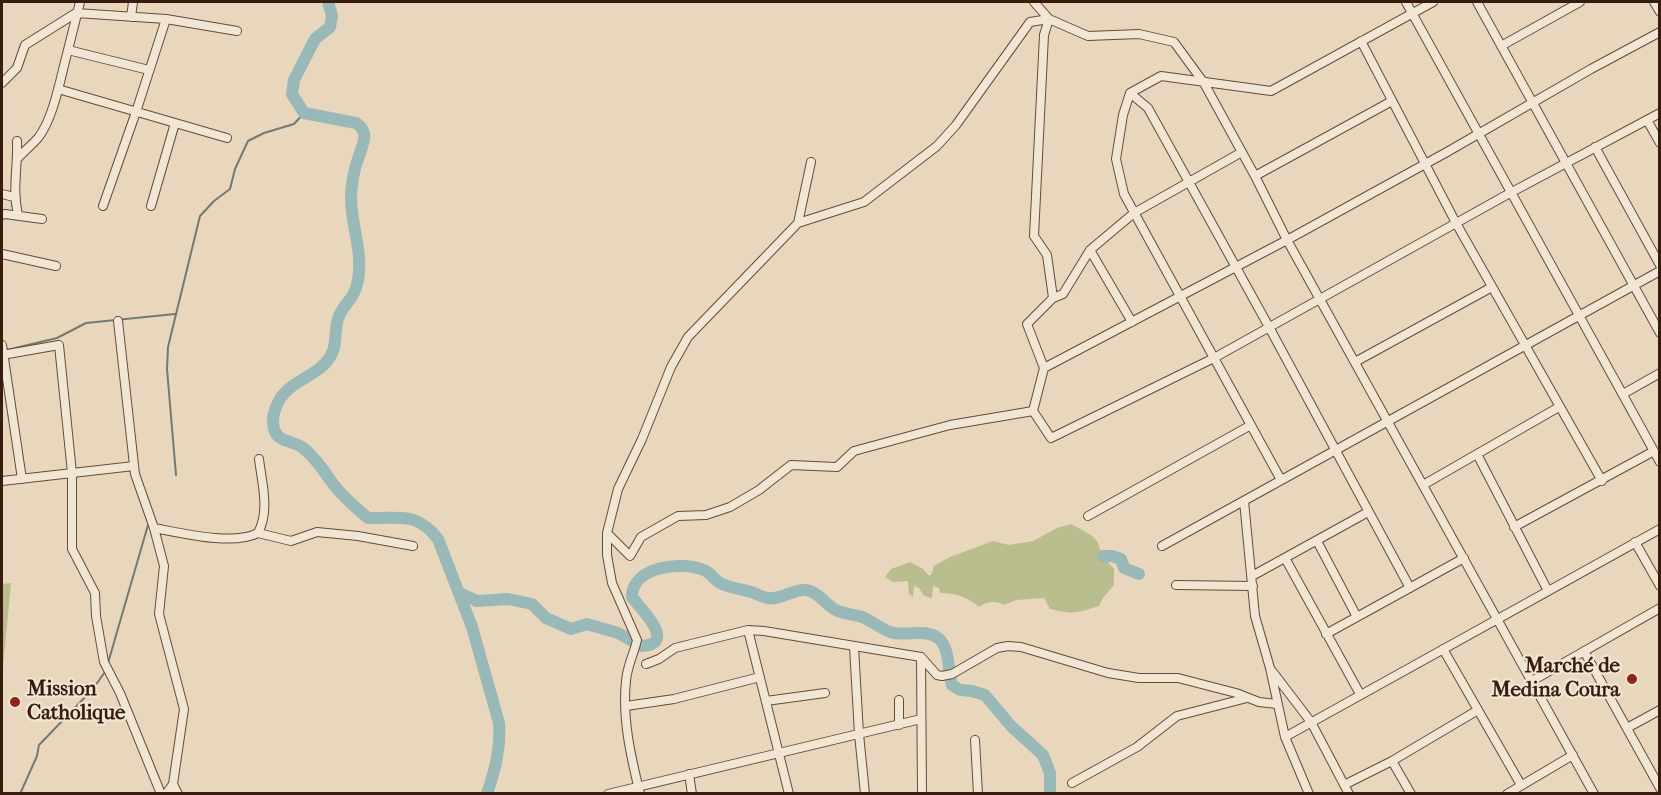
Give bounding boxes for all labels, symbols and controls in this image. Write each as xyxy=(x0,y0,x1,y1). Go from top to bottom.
place label: Marché de Medina Coura xyxy=(1491,654,1620,704)
marker: Marché de Medina Coura xyxy=(1625,672,1639,686)
place label: Mission Catholique xyxy=(27,677,125,727)
marker: Mission Catholique xyxy=(8,695,22,709)

